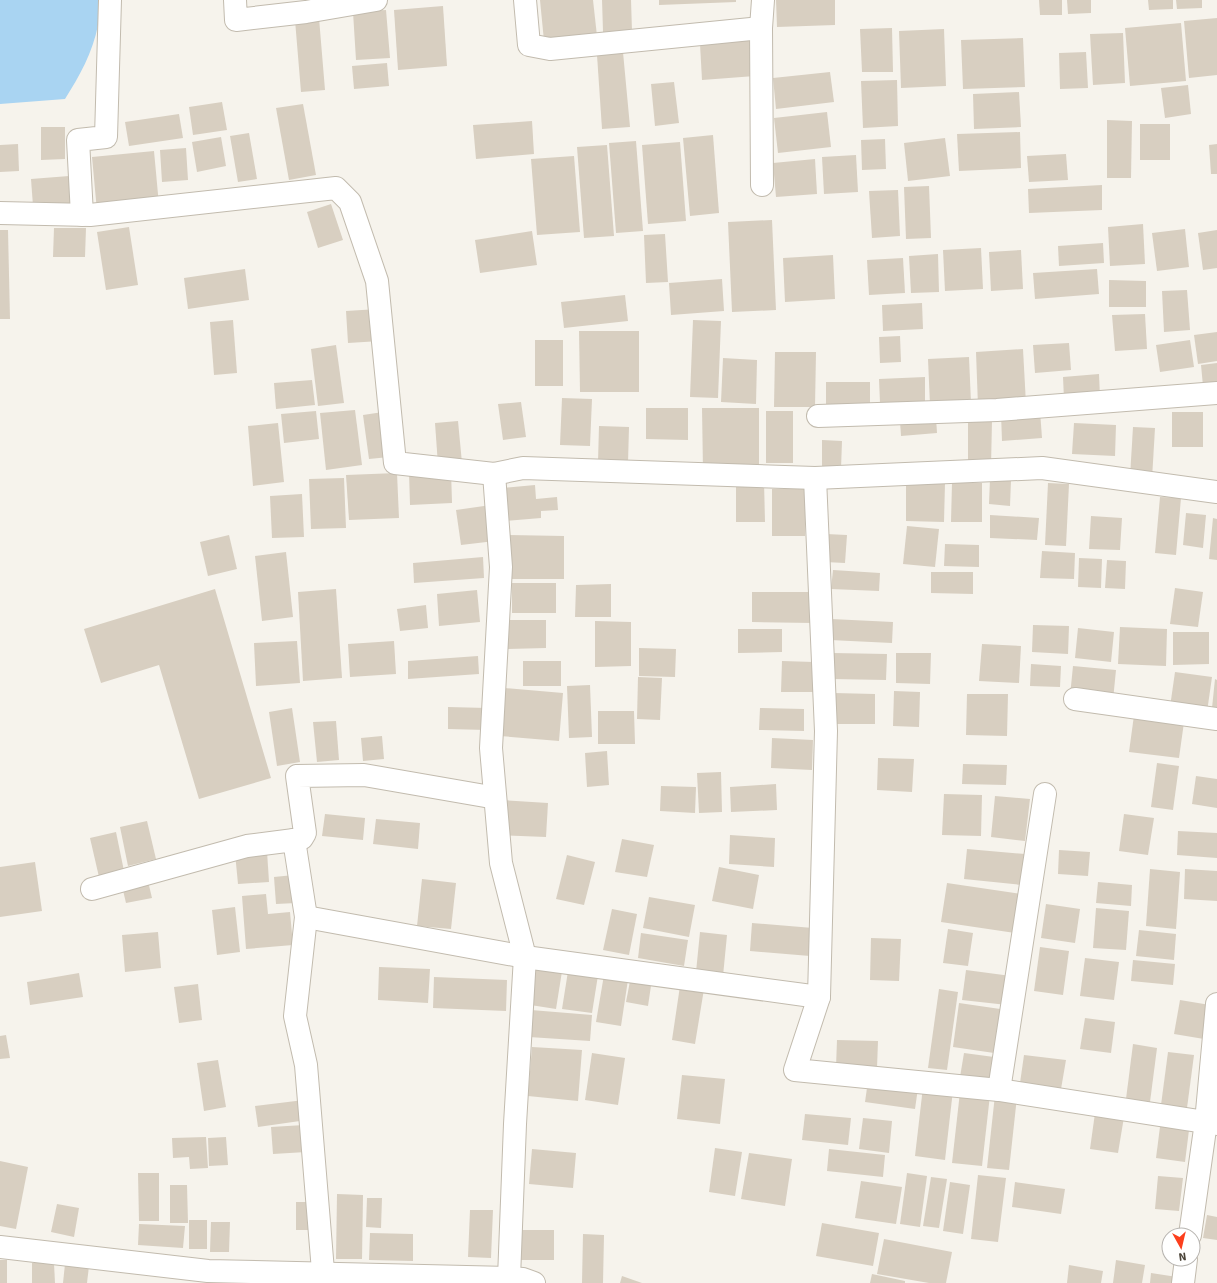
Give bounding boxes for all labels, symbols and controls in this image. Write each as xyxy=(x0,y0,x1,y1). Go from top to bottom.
north arrow xyxy=(1161,1227,1201,1267)
text: N xyxy=(1178,1249,1187,1263)

